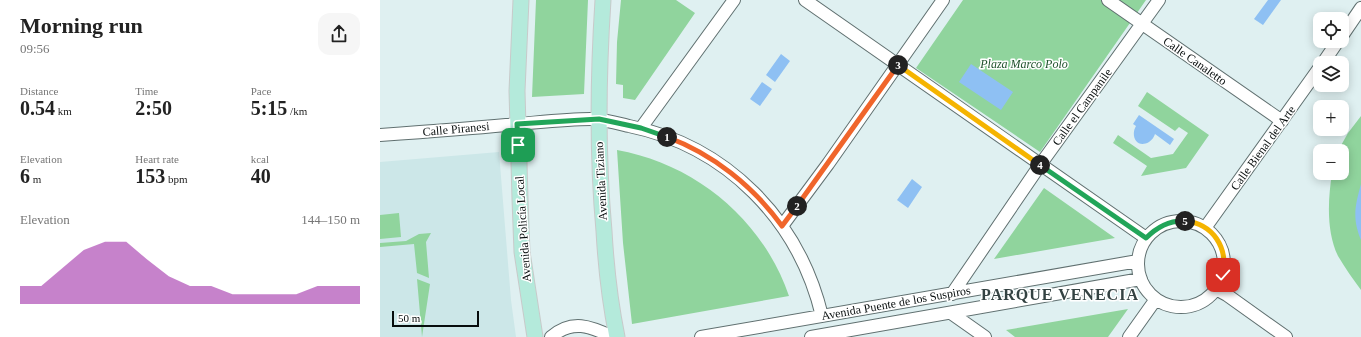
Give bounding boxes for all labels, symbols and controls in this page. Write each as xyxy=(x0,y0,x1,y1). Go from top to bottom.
map controls xyxy=(1313,12,1349,180)
button: locate xyxy=(1313,12,1349,48)
text: Morning run xyxy=(20,13,143,38)
button: share xyxy=(318,13,360,55)
street label: Calle Canaletto xyxy=(1161,34,1229,88)
text: 09:56 xyxy=(20,41,50,56)
pin: 3 xyxy=(888,55,908,75)
button: layers xyxy=(1313,56,1349,92)
park label: Plaza Marco Polo xyxy=(979,57,1068,71)
text: 3 xyxy=(895,59,901,71)
street label: Calle el Campanile xyxy=(1049,66,1115,148)
text: Distance xyxy=(20,85,58,97)
text: Time xyxy=(135,85,158,97)
text: Pace xyxy=(251,85,271,97)
text: 0.54 xyxy=(20,97,55,119)
text: 2:50 xyxy=(135,97,172,119)
text: 5:15 xyxy=(251,97,287,119)
button: + xyxy=(1313,100,1349,136)
street label: Calle Bienal del Arte xyxy=(1228,103,1298,193)
text: km xyxy=(55,105,72,117)
text: /km xyxy=(287,105,307,117)
street label: Calle Piranesi xyxy=(422,119,491,139)
pin: 1 xyxy=(657,127,677,147)
pin xyxy=(501,128,535,162)
text: 1 xyxy=(664,131,670,143)
icon: arrive xyxy=(507,134,529,156)
street label: Avenida Tiziano xyxy=(592,141,610,221)
button: − xyxy=(1313,144,1349,180)
text: Elevation xyxy=(20,153,62,165)
text: Heart rate xyxy=(135,153,179,165)
text: kcal xyxy=(251,153,269,165)
pin: 4 xyxy=(1030,155,1050,175)
text: 4 xyxy=(1037,159,1043,171)
text: 6 xyxy=(20,165,30,187)
text: 153 xyxy=(135,165,165,187)
text: 40 xyxy=(251,165,271,187)
text: m xyxy=(30,173,41,185)
text: bpm xyxy=(165,173,188,185)
street label: Avenida Policía Local xyxy=(512,175,534,283)
pin: 2 xyxy=(787,196,807,216)
text: 2 xyxy=(794,200,800,212)
pin: 5 xyxy=(1175,211,1195,231)
text: Elevation xyxy=(20,212,70,227)
text: 144–150 m xyxy=(301,212,360,227)
text: 5 xyxy=(1182,215,1188,227)
pin xyxy=(1206,258,1240,292)
icon: check xyxy=(1212,264,1234,286)
street label: Avenida Puente de los Suspiros xyxy=(820,283,972,323)
district label: PARQUE VENECIA xyxy=(981,286,1139,303)
scale bar xyxy=(392,309,479,328)
text: 50 m xyxy=(398,312,420,324)

